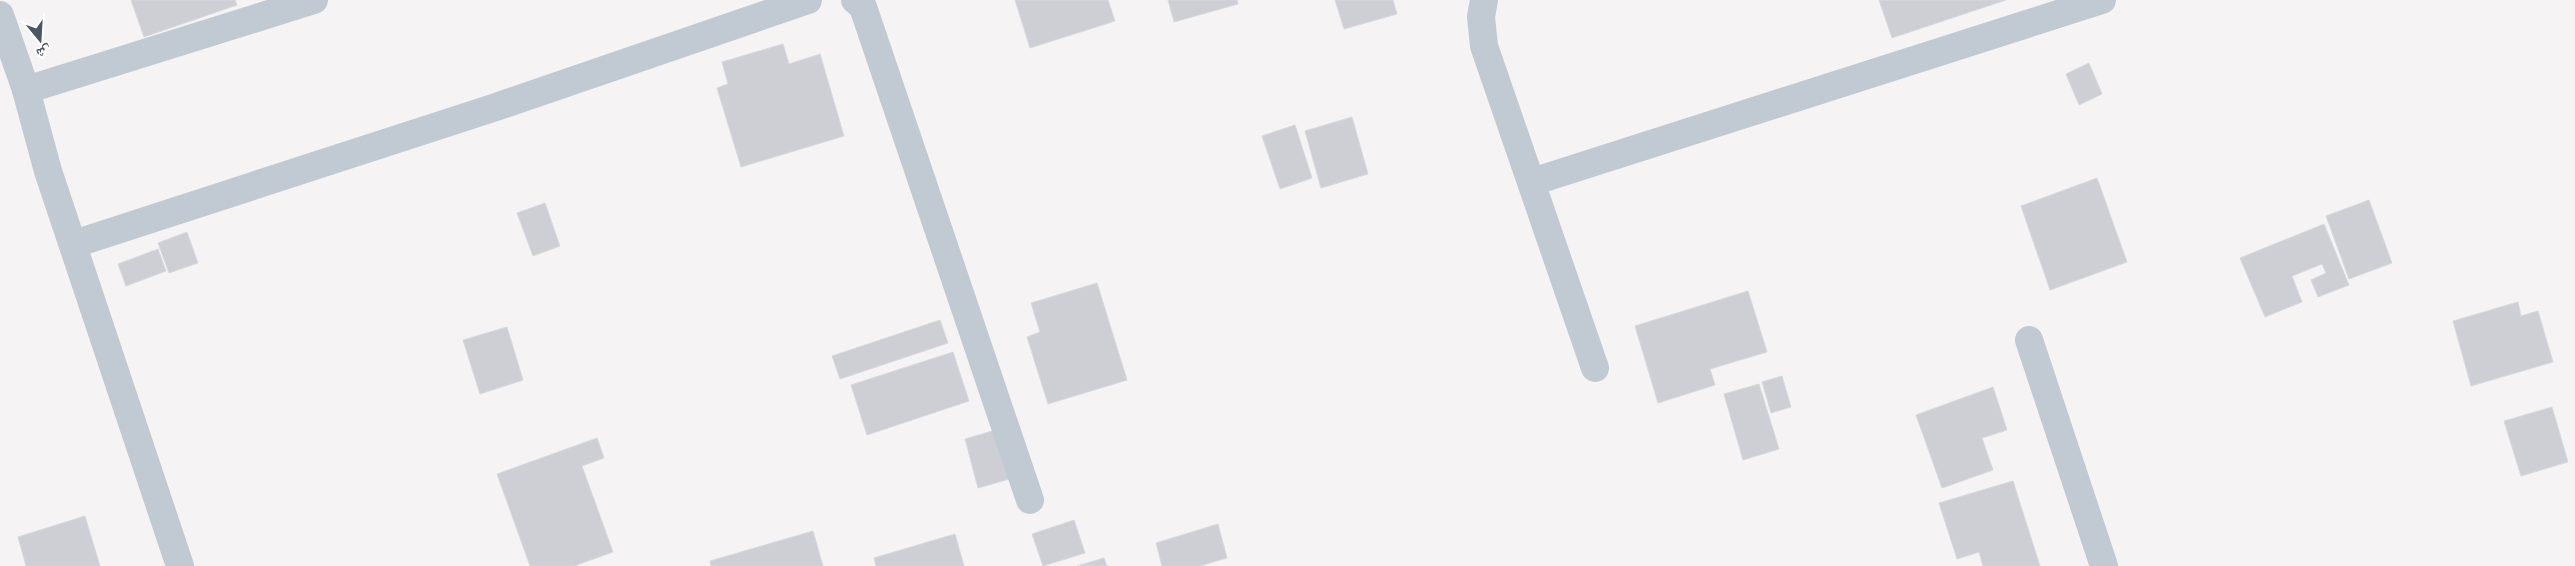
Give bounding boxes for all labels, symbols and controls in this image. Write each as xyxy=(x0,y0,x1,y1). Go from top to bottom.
north arrow xyxy=(15,15,65,65)
text: ش xyxy=(34,42,54,63)

